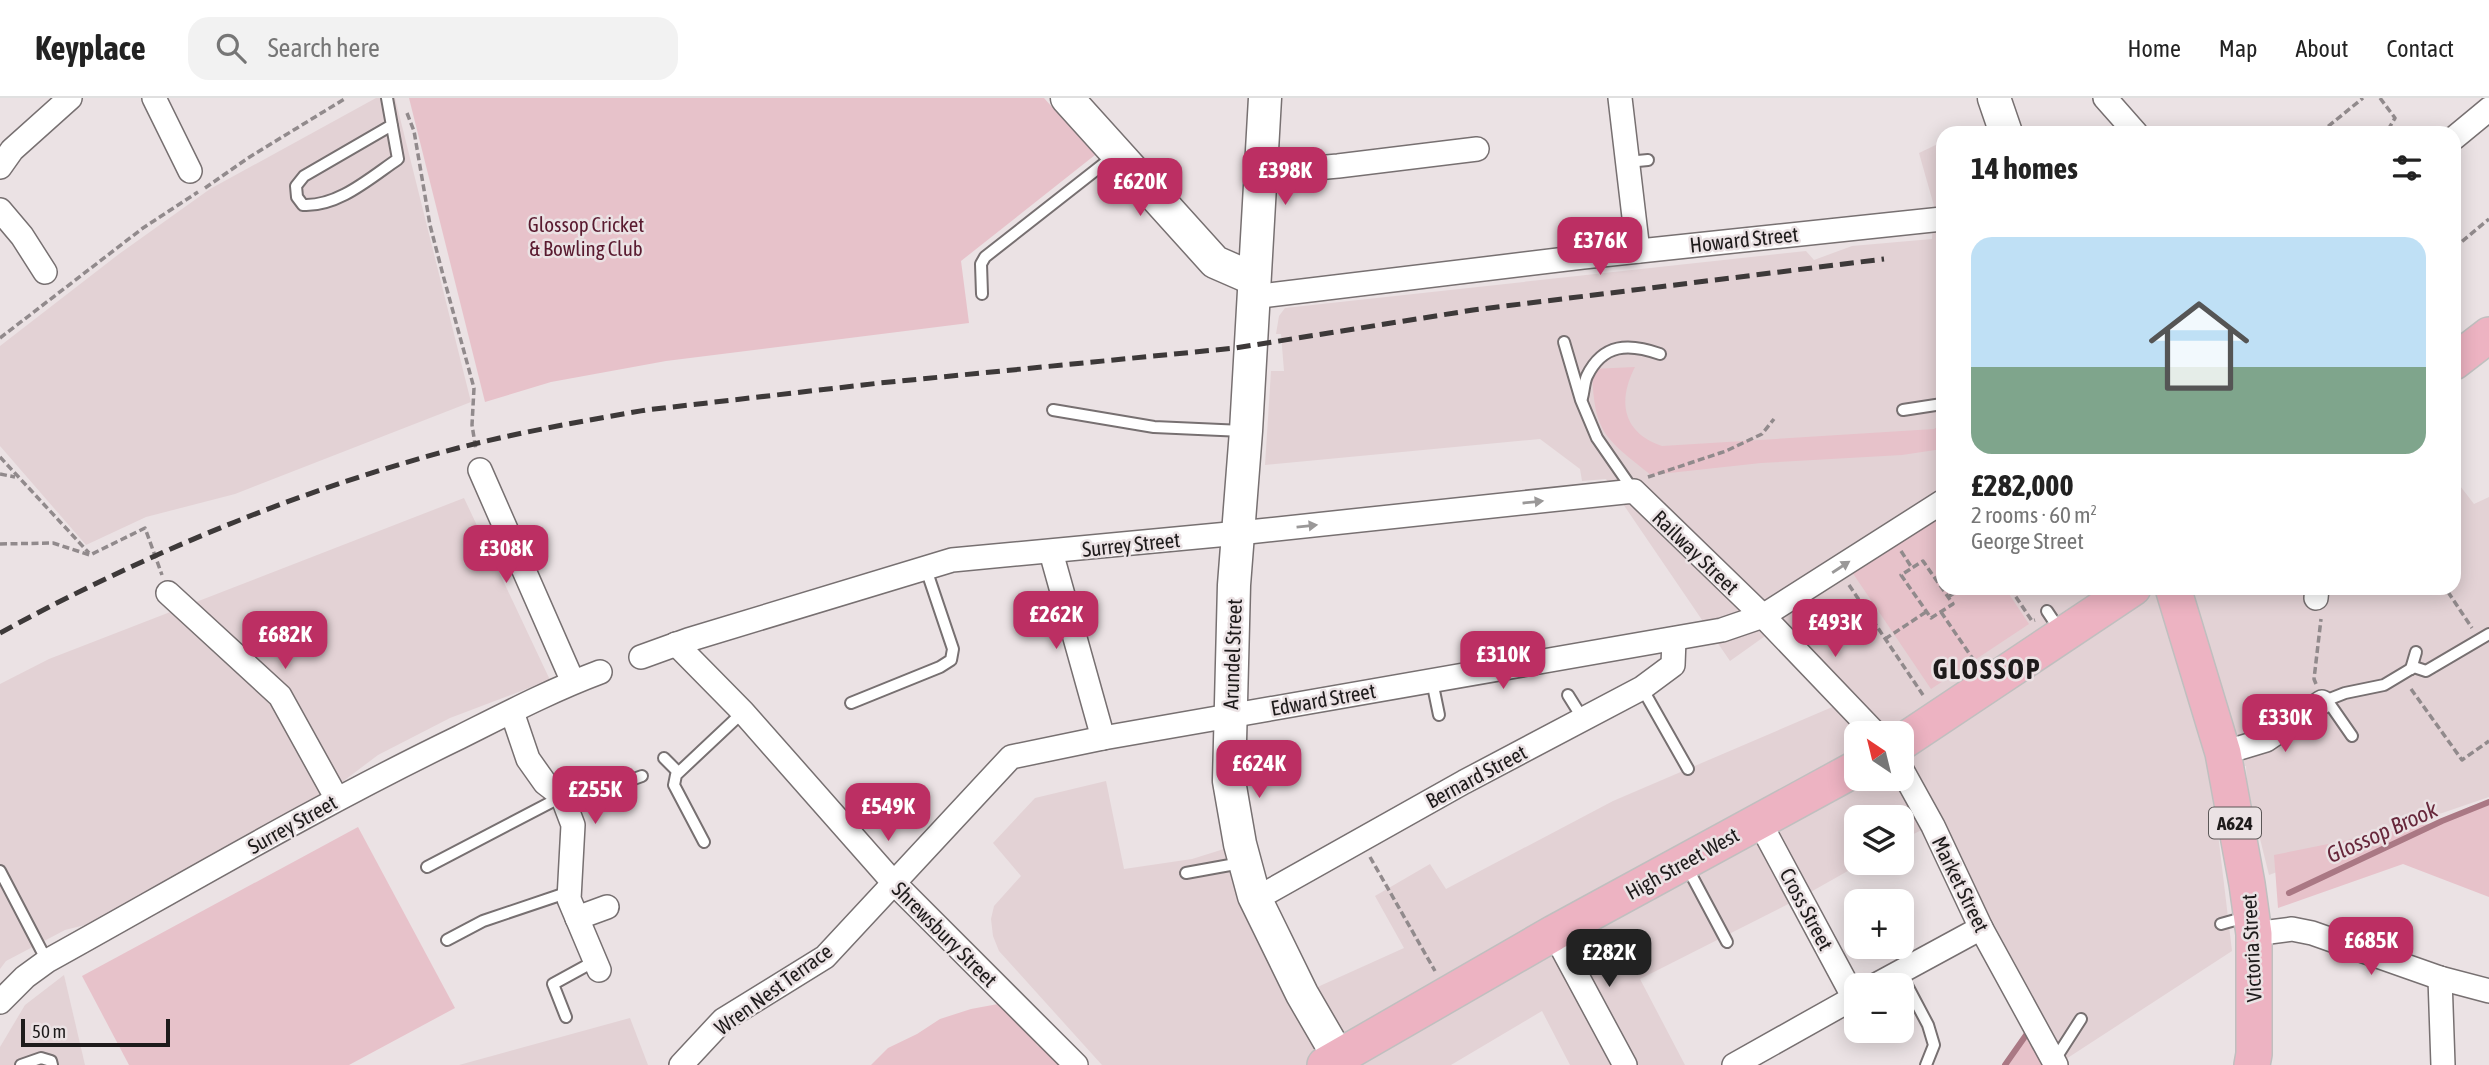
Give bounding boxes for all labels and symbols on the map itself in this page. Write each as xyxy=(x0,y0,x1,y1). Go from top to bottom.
pin: £398K xyxy=(1236,148,1334,207)
pin: £620K xyxy=(1091,158,1189,218)
park label: Glossop Cricket & Bowling Club xyxy=(528,212,644,260)
pin: £376K xyxy=(1551,218,1649,277)
street label: Howard Street xyxy=(1689,221,1799,257)
one-way arrow xyxy=(1522,496,1544,507)
street label: Railway Street xyxy=(1648,505,1744,599)
one-way arrow xyxy=(1296,520,1318,531)
pin: £308K xyxy=(457,526,555,585)
street label: Surrey Street xyxy=(1081,527,1181,561)
one-way arrow xyxy=(1832,560,1851,573)
pin: £262K xyxy=(1007,592,1105,651)
street label: Arundel Street xyxy=(1218,598,1246,710)
pin: £493K xyxy=(1786,600,1884,659)
pin: £682K xyxy=(236,612,334,671)
pin: £310K xyxy=(1454,632,1552,691)
district label: GLOSSOP xyxy=(1932,653,2042,685)
street label: Edward Street xyxy=(1269,678,1377,720)
pin: £330K xyxy=(2236,694,2334,754)
north arrow xyxy=(1844,721,1914,791)
street label: Bernard Street xyxy=(1421,739,1531,813)
pin: £624K xyxy=(1210,740,1308,800)
pin: £255K xyxy=(546,766,644,826)
pin: £549K xyxy=(839,784,937,843)
street label: Surrey Street xyxy=(243,790,341,858)
water label: Glossop Brook xyxy=(2323,796,2442,868)
road number: A624 xyxy=(2209,808,2261,838)
street label: High Street West xyxy=(1621,822,1743,904)
street label: Market Street xyxy=(1928,832,1994,936)
street label: Cross Street xyxy=(1775,864,1839,954)
street label: Shrewsbury Street xyxy=(888,877,1002,991)
street label: Victoria Street xyxy=(2236,893,2266,1003)
pin: £685K xyxy=(2322,918,2420,977)
pin: £282K xyxy=(1560,930,1658,989)
street label: Wren Nest Terrace xyxy=(710,938,836,1040)
scale bar xyxy=(21,1016,170,1048)

